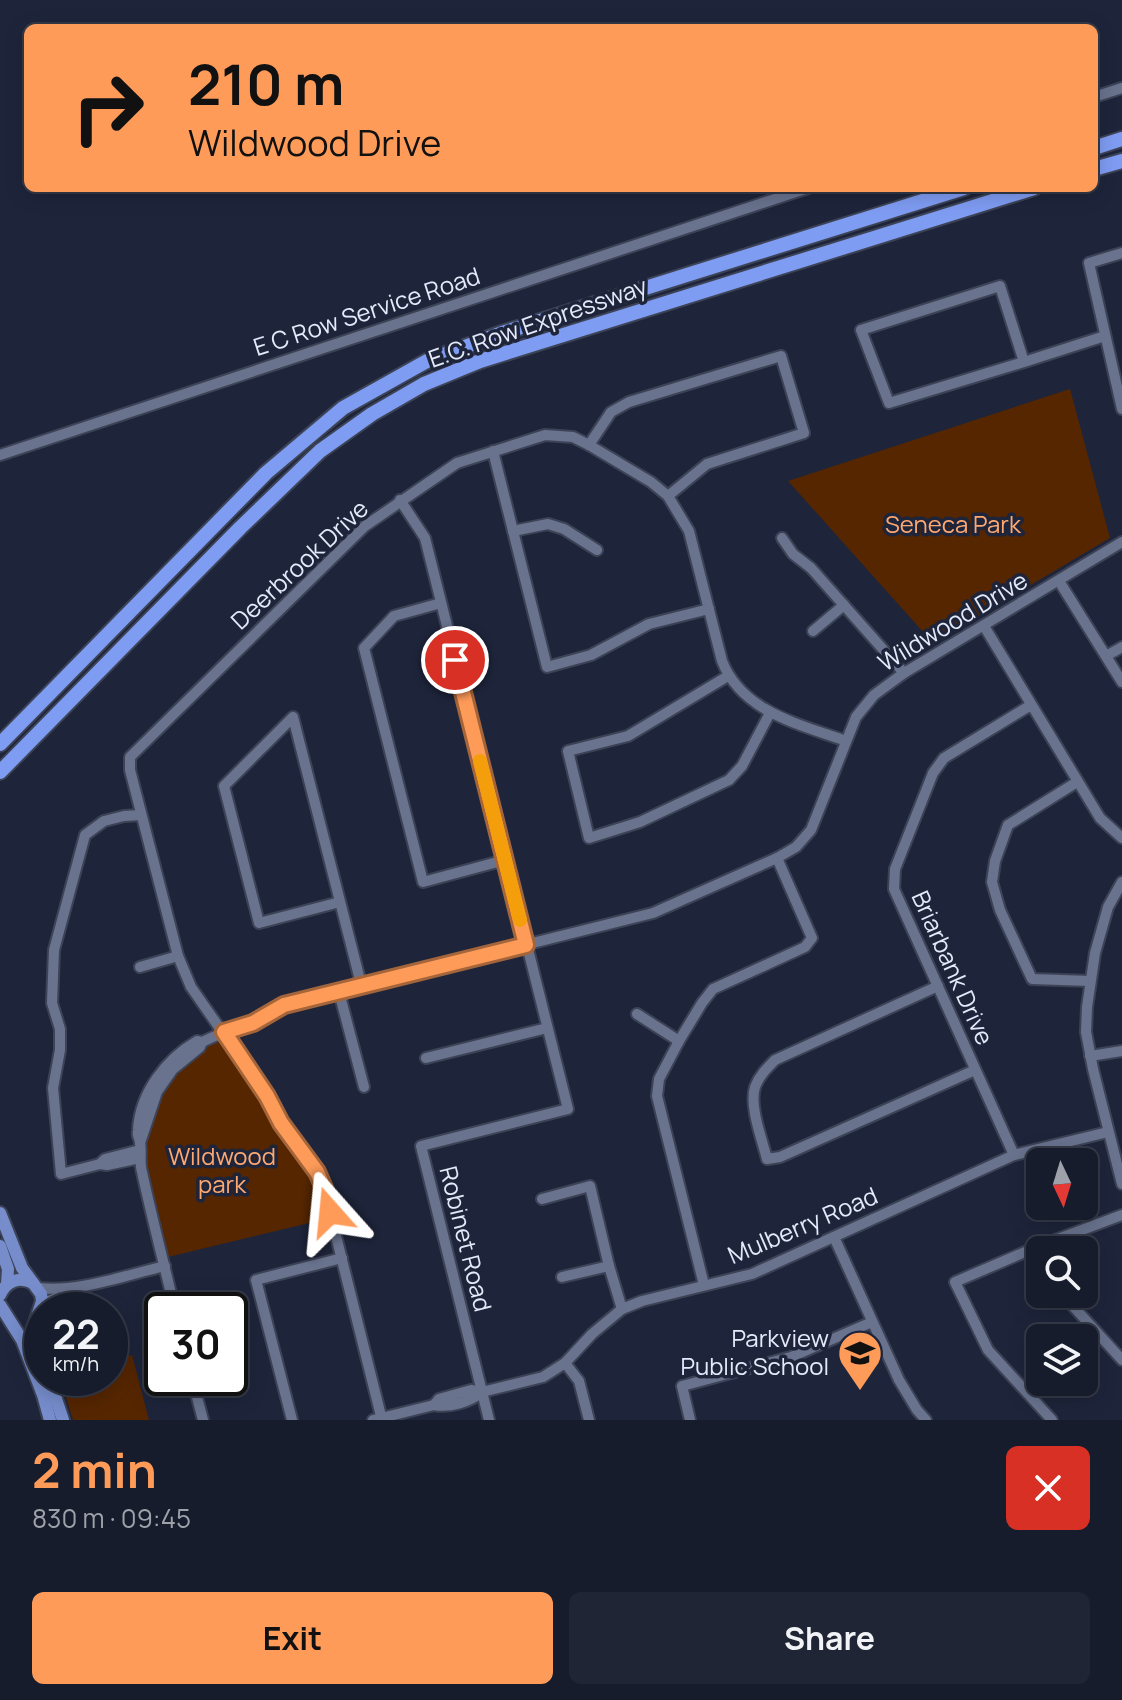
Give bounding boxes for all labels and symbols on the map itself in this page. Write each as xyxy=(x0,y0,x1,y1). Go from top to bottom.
street label: E C Row Service Road xyxy=(249,258,484,363)
street label: E.C. Row Expressway xyxy=(424,269,652,375)
street label: Deerbrook Drive xyxy=(223,492,375,636)
park label: Seneca Park xyxy=(885,507,1022,540)
street label: Wildwood Drive xyxy=(871,563,1033,678)
pin xyxy=(421,626,489,694)
street label: Briarbank Drive xyxy=(905,885,1002,1050)
park label: Wildwood park xyxy=(168,1139,276,1200)
north arrow xyxy=(1026,1148,1098,1220)
street label: Robinet Road xyxy=(432,1163,500,1315)
position arrow xyxy=(288,1170,372,1254)
street label: Mulberry Road xyxy=(722,1178,882,1271)
speed limit sign: 30 xyxy=(144,1292,248,1396)
place label: Parkview Public School xyxy=(680,1321,829,1382)
school or university icon: Parkview Public School xyxy=(836,1329,884,1392)

